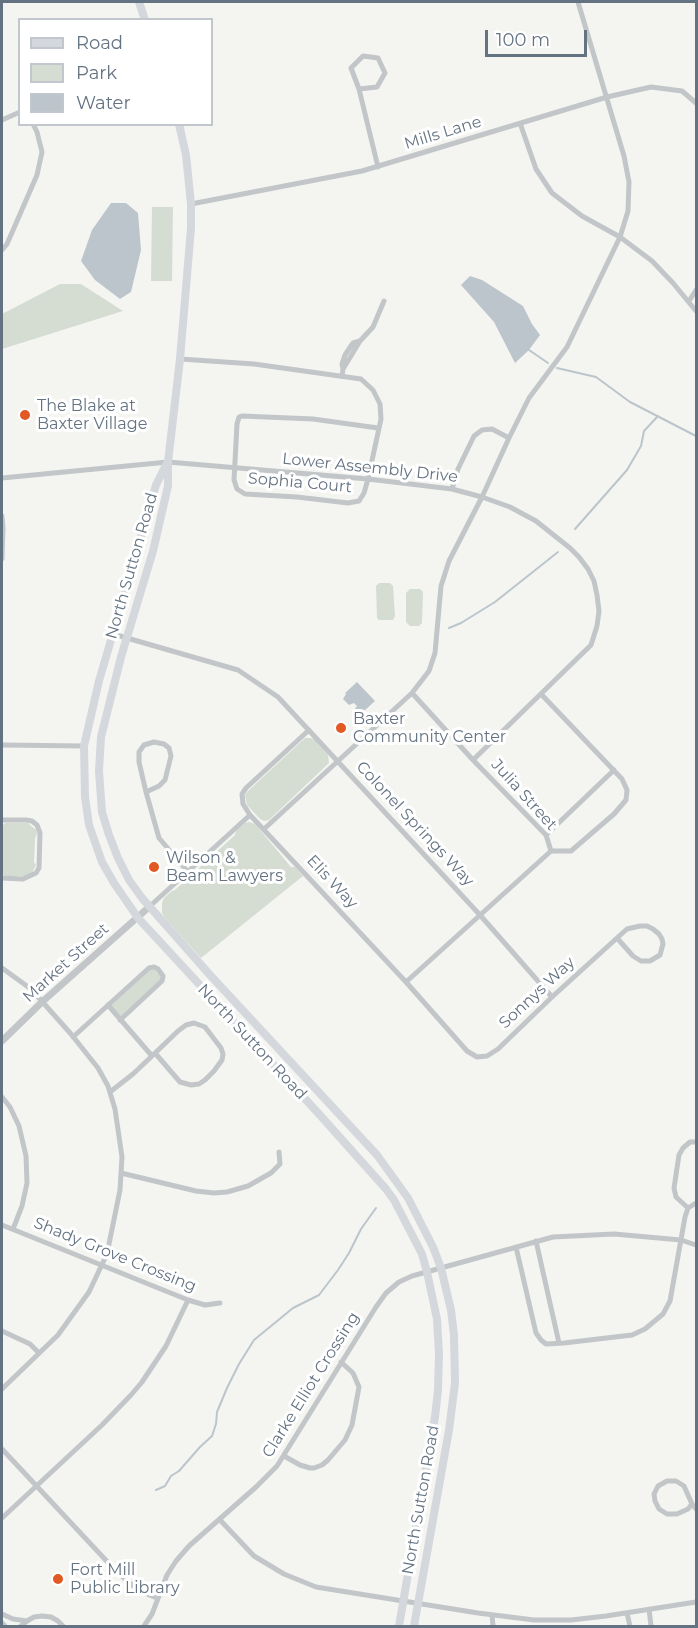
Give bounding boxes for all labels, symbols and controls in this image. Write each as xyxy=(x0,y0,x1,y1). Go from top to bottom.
legend xyxy=(18,18,213,126)
scale bar xyxy=(488,18,590,56)
text: 100 m xyxy=(496,29,550,51)
text: Road xyxy=(76,32,123,54)
text: Park xyxy=(76,62,117,84)
text: Water xyxy=(76,92,131,114)
street label: Mills Lane xyxy=(402,112,484,154)
place label: The Blake at Baxter Village xyxy=(37,396,147,434)
marker: The Blake at Baxter Village xyxy=(18,408,32,422)
street label: Lower Assembly Drive xyxy=(281,449,459,487)
street label: Sophia Court xyxy=(247,469,353,497)
street label: North Sutton Road xyxy=(102,491,162,641)
place label: Baxter Community Center xyxy=(353,709,506,747)
marker: Baxter Community Center xyxy=(334,721,348,735)
street label: Julia Street xyxy=(487,755,561,835)
street label: Colonel Springs Way xyxy=(352,757,478,891)
place label: Wilson & Beam Lawyers xyxy=(166,848,283,886)
street label: Elis Way xyxy=(302,851,362,913)
marker: Wilson & Beam Lawyers xyxy=(147,860,161,874)
street label: Market Street xyxy=(19,919,113,1007)
street label: Sonnys Way xyxy=(495,953,579,1033)
street label: North Sutton Road xyxy=(193,980,311,1104)
street label: Shady Grove Crossing xyxy=(31,1214,199,1296)
street label: Clarke Elliot Crossing xyxy=(258,1309,364,1461)
street label: North Sutton Road xyxy=(398,1424,444,1576)
place label: Fort Mill Public Library xyxy=(70,1560,180,1598)
marker: Fort Mill Public Library xyxy=(51,1572,65,1586)

